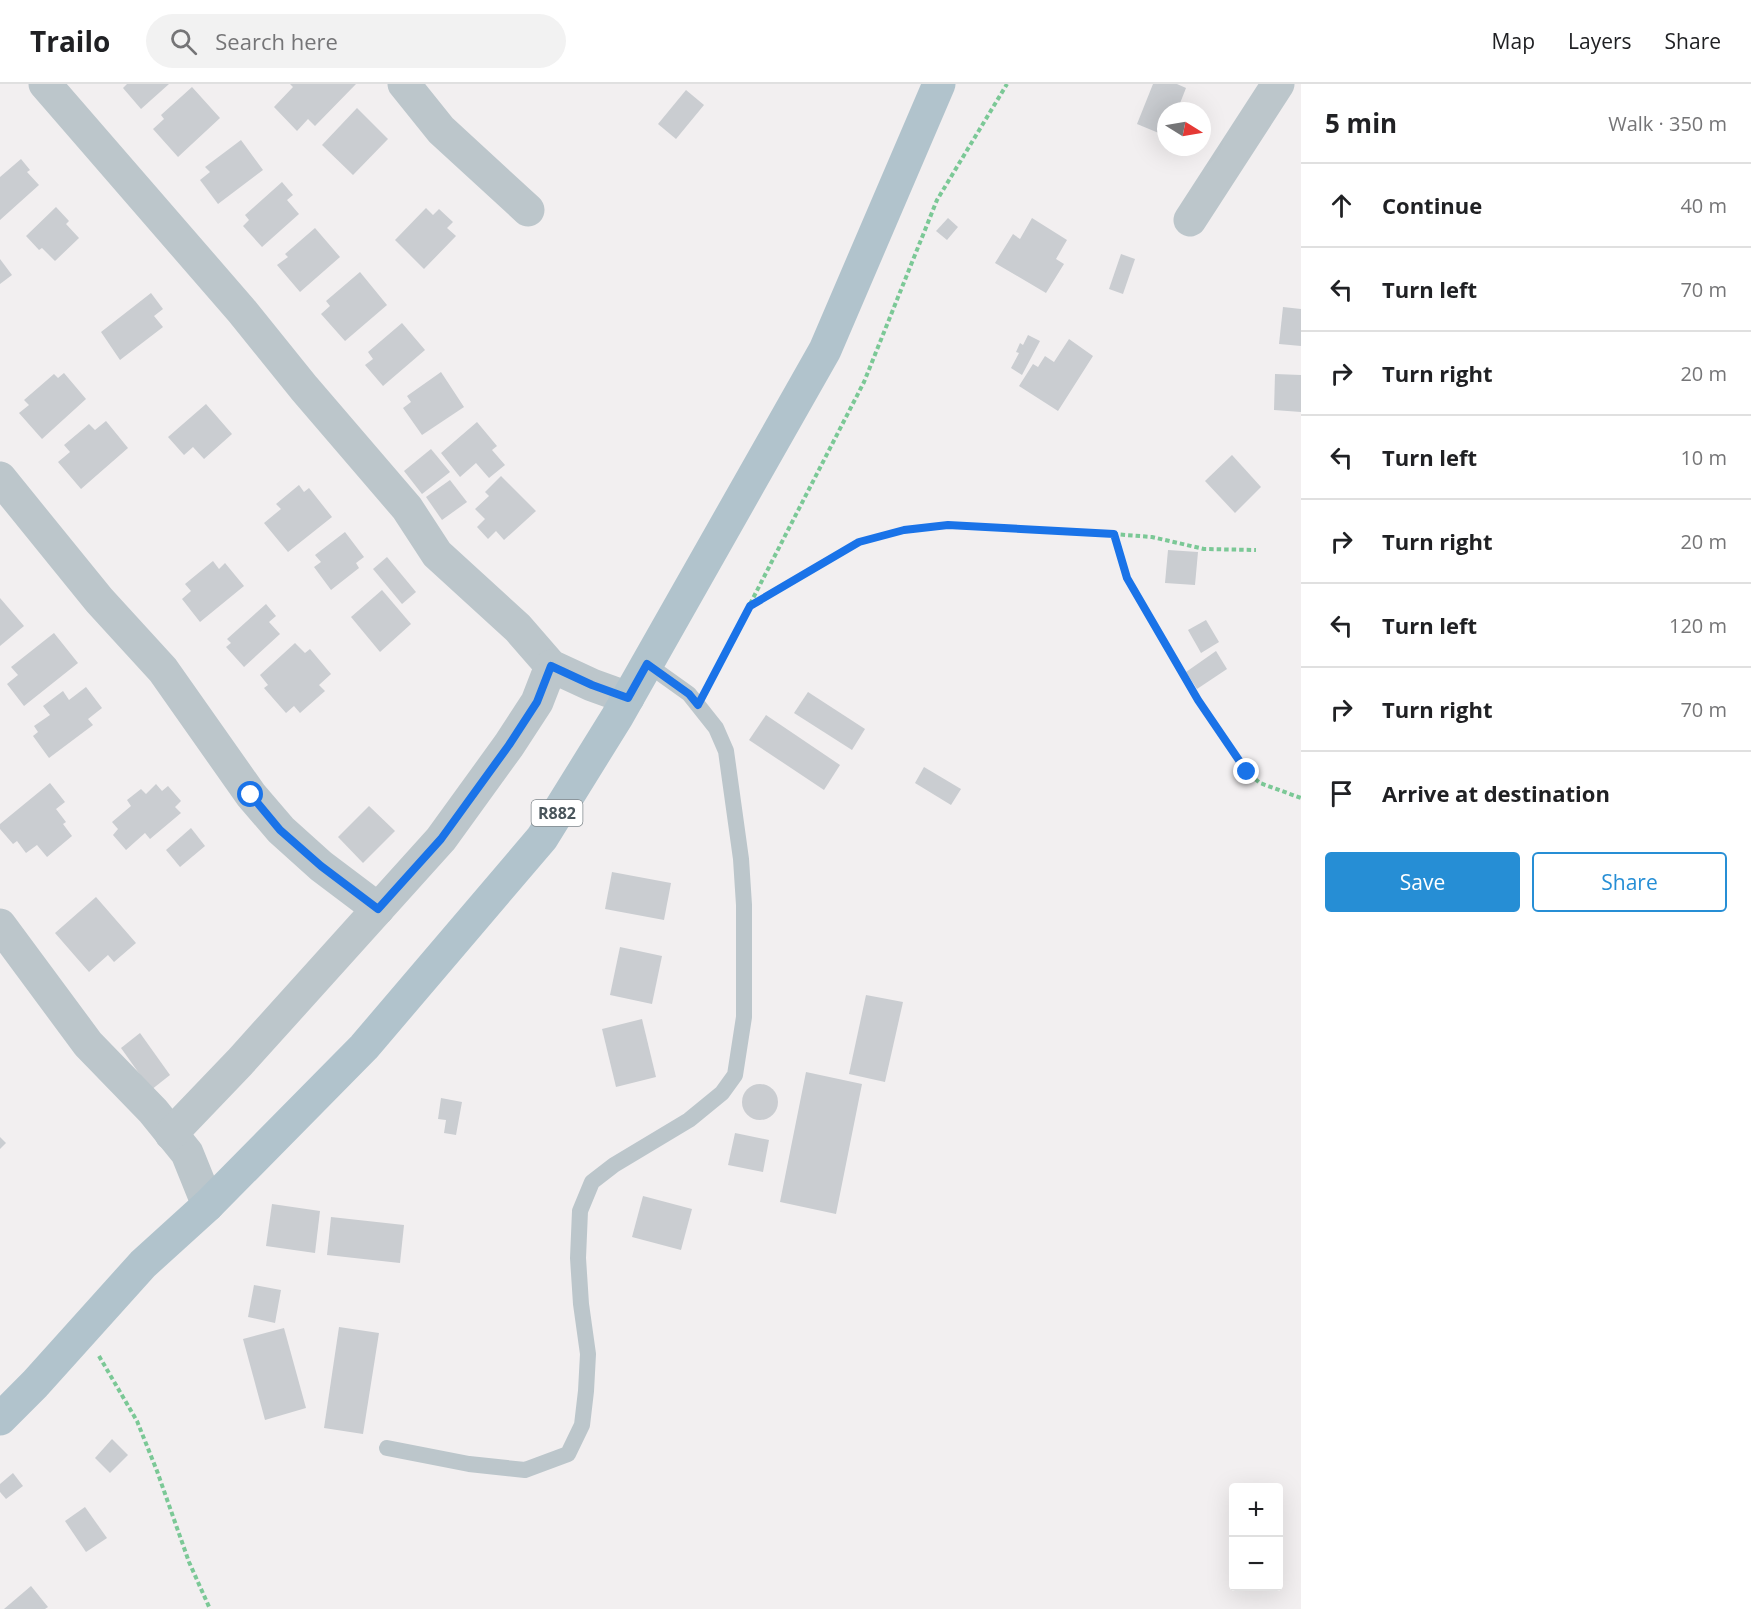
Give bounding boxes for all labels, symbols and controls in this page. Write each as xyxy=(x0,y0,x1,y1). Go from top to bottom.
search box xyxy=(146,14,566,68)
text: Trailo xyxy=(30,22,110,60)
icon: search xyxy=(167,25,200,58)
text: Search here xyxy=(215,26,338,56)
text: Map xyxy=(1492,27,1535,55)
text: Layers xyxy=(1568,27,1632,55)
text: Share xyxy=(1665,27,1721,55)
north arrow xyxy=(1157,102,1211,156)
text: 5 min xyxy=(1325,105,1397,141)
text: Walk · 350 m xyxy=(1608,110,1727,137)
icon: ahead xyxy=(1325,189,1358,222)
text: Continue xyxy=(1382,190,1482,220)
text: 40 m xyxy=(1680,192,1727,219)
icon: left xyxy=(1325,273,1358,306)
text: Turn left xyxy=(1382,274,1477,304)
text: 70 m xyxy=(1680,276,1727,303)
icon: right xyxy=(1325,357,1358,390)
text: Turn right xyxy=(1382,358,1493,388)
text: 20 m xyxy=(1680,360,1727,387)
icon: left xyxy=(1325,441,1358,474)
text: Turn left xyxy=(1382,442,1477,472)
text: 10 m xyxy=(1680,444,1727,471)
icon: right xyxy=(1325,525,1358,558)
text: Turn right xyxy=(1382,526,1493,556)
text: 20 m xyxy=(1680,528,1727,555)
icon: left xyxy=(1325,609,1358,642)
text: Turn left xyxy=(1382,610,1477,640)
text: 120 m xyxy=(1669,612,1727,639)
icon: right xyxy=(1325,693,1358,726)
text: Turn right xyxy=(1382,694,1493,724)
text: 70 m xyxy=(1680,696,1727,723)
route end xyxy=(1233,758,1259,784)
icon: arrive xyxy=(1325,777,1358,810)
text: Arrive at destination xyxy=(1382,778,1610,808)
route start xyxy=(237,781,263,807)
road number: R882 xyxy=(532,800,582,826)
button: Save xyxy=(1325,852,1520,912)
button: Share xyxy=(1532,852,1727,912)
map controls xyxy=(1229,1483,1283,1591)
button: + xyxy=(1229,1483,1283,1537)
button: − xyxy=(1229,1537,1283,1591)

